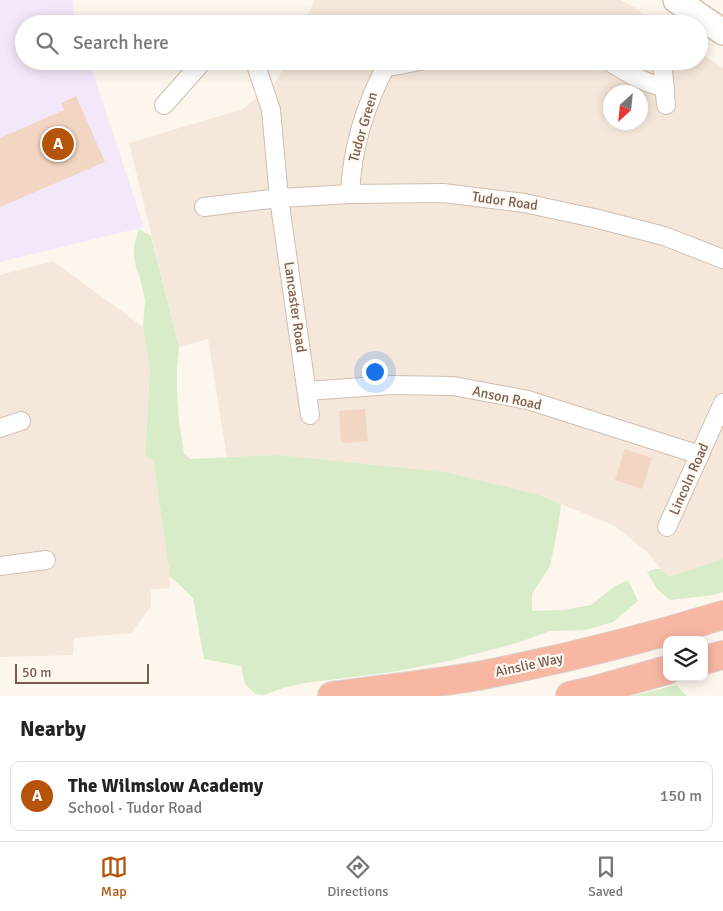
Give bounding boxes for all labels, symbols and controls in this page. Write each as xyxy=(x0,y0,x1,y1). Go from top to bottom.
search box xyxy=(15,15,708,70)
icon: search xyxy=(33,29,61,57)
text: Search here xyxy=(73,31,169,55)
north arrow xyxy=(603,85,648,130)
street label: Tudor Green xyxy=(345,90,381,164)
pin: A xyxy=(42,125,74,163)
street label: Tudor Road xyxy=(471,188,539,214)
street label: Lancaster Road xyxy=(280,260,310,354)
your location xyxy=(362,359,388,385)
street label: Anson Road xyxy=(471,382,543,414)
street label: Lincoln Road xyxy=(666,440,712,518)
map controls xyxy=(663,636,708,681)
button: layers xyxy=(663,636,708,681)
street label: Ainslie Way xyxy=(494,649,565,680)
scale bar xyxy=(15,661,149,684)
text: 50 m xyxy=(22,664,51,681)
text: Nearby xyxy=(20,716,86,742)
text: The Wilmslow Academy xyxy=(68,774,263,798)
text: A xyxy=(32,786,42,806)
text: 150 m xyxy=(660,786,702,806)
text: School · Tudor Road xyxy=(68,798,202,818)
tab: Map xyxy=(100,853,128,900)
tab: Directions xyxy=(327,853,388,900)
tab: Saved xyxy=(588,853,623,900)

